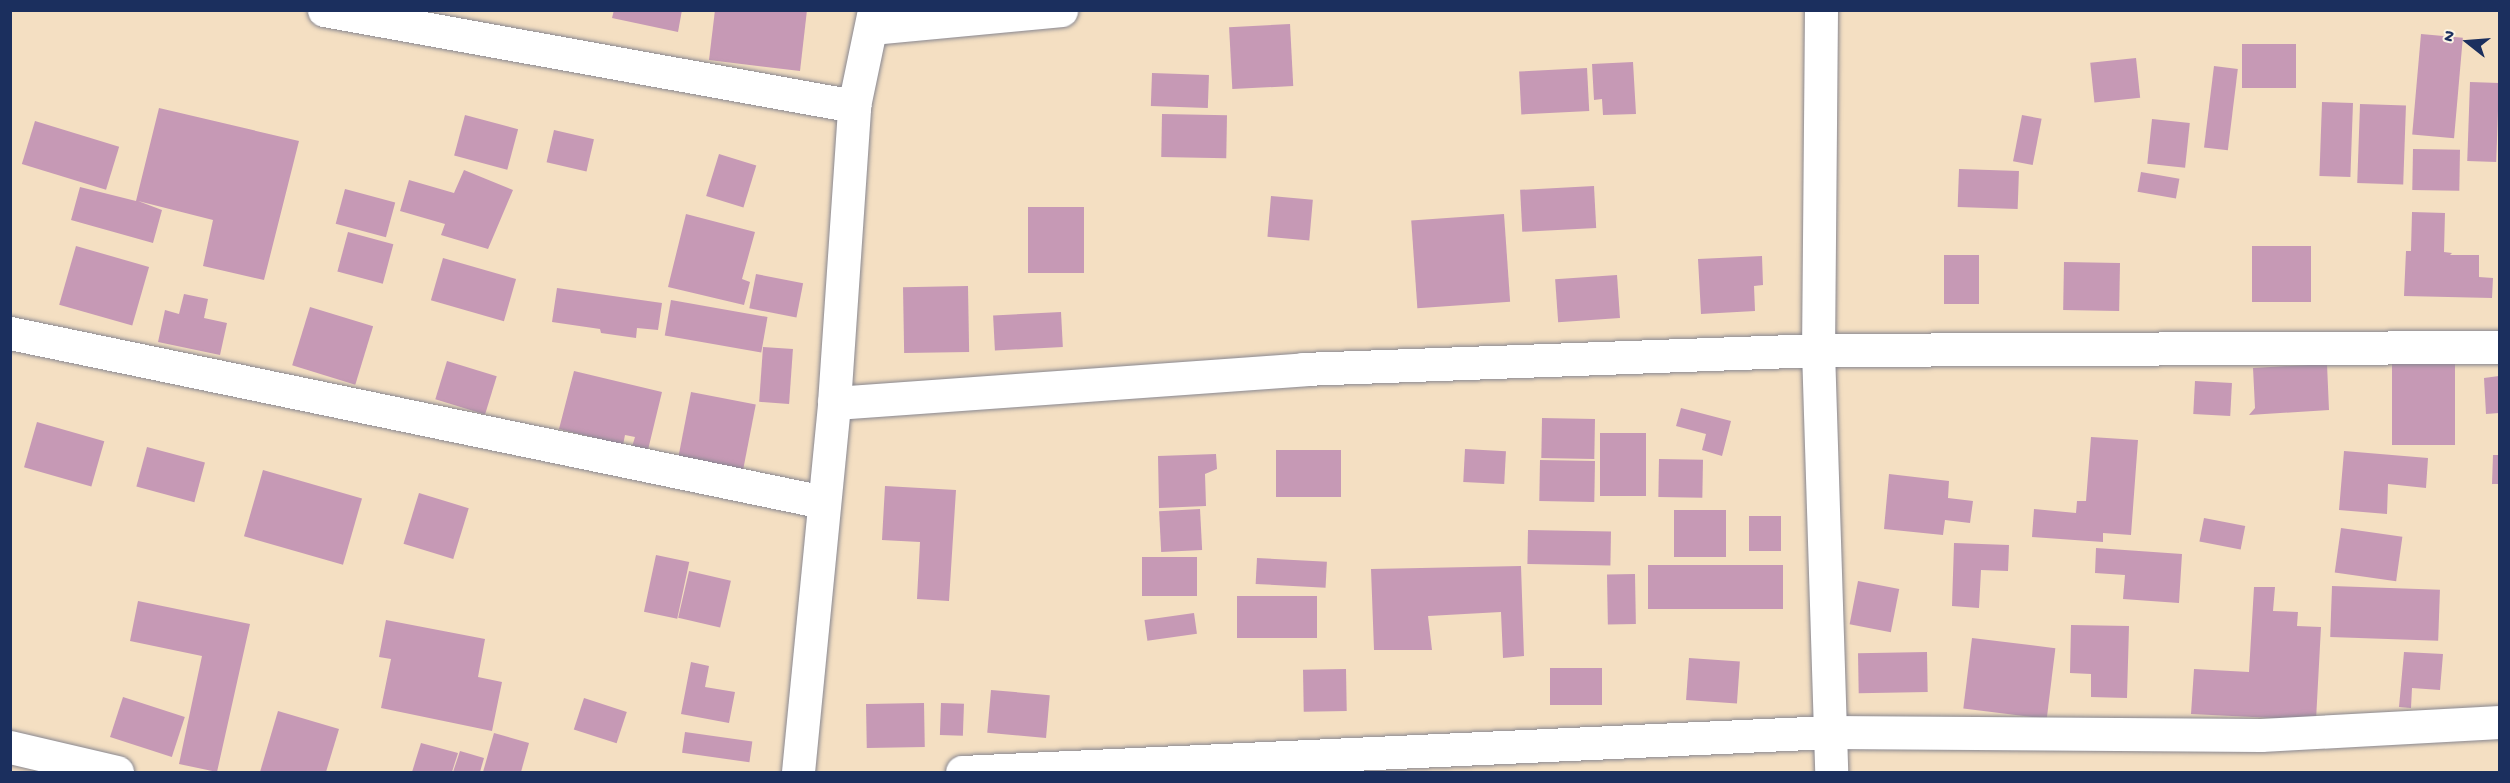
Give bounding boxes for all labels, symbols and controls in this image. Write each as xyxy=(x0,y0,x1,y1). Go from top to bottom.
north arrow xyxy=(2438,12,2498,72)
text: N xyxy=(2440,29,2461,44)

